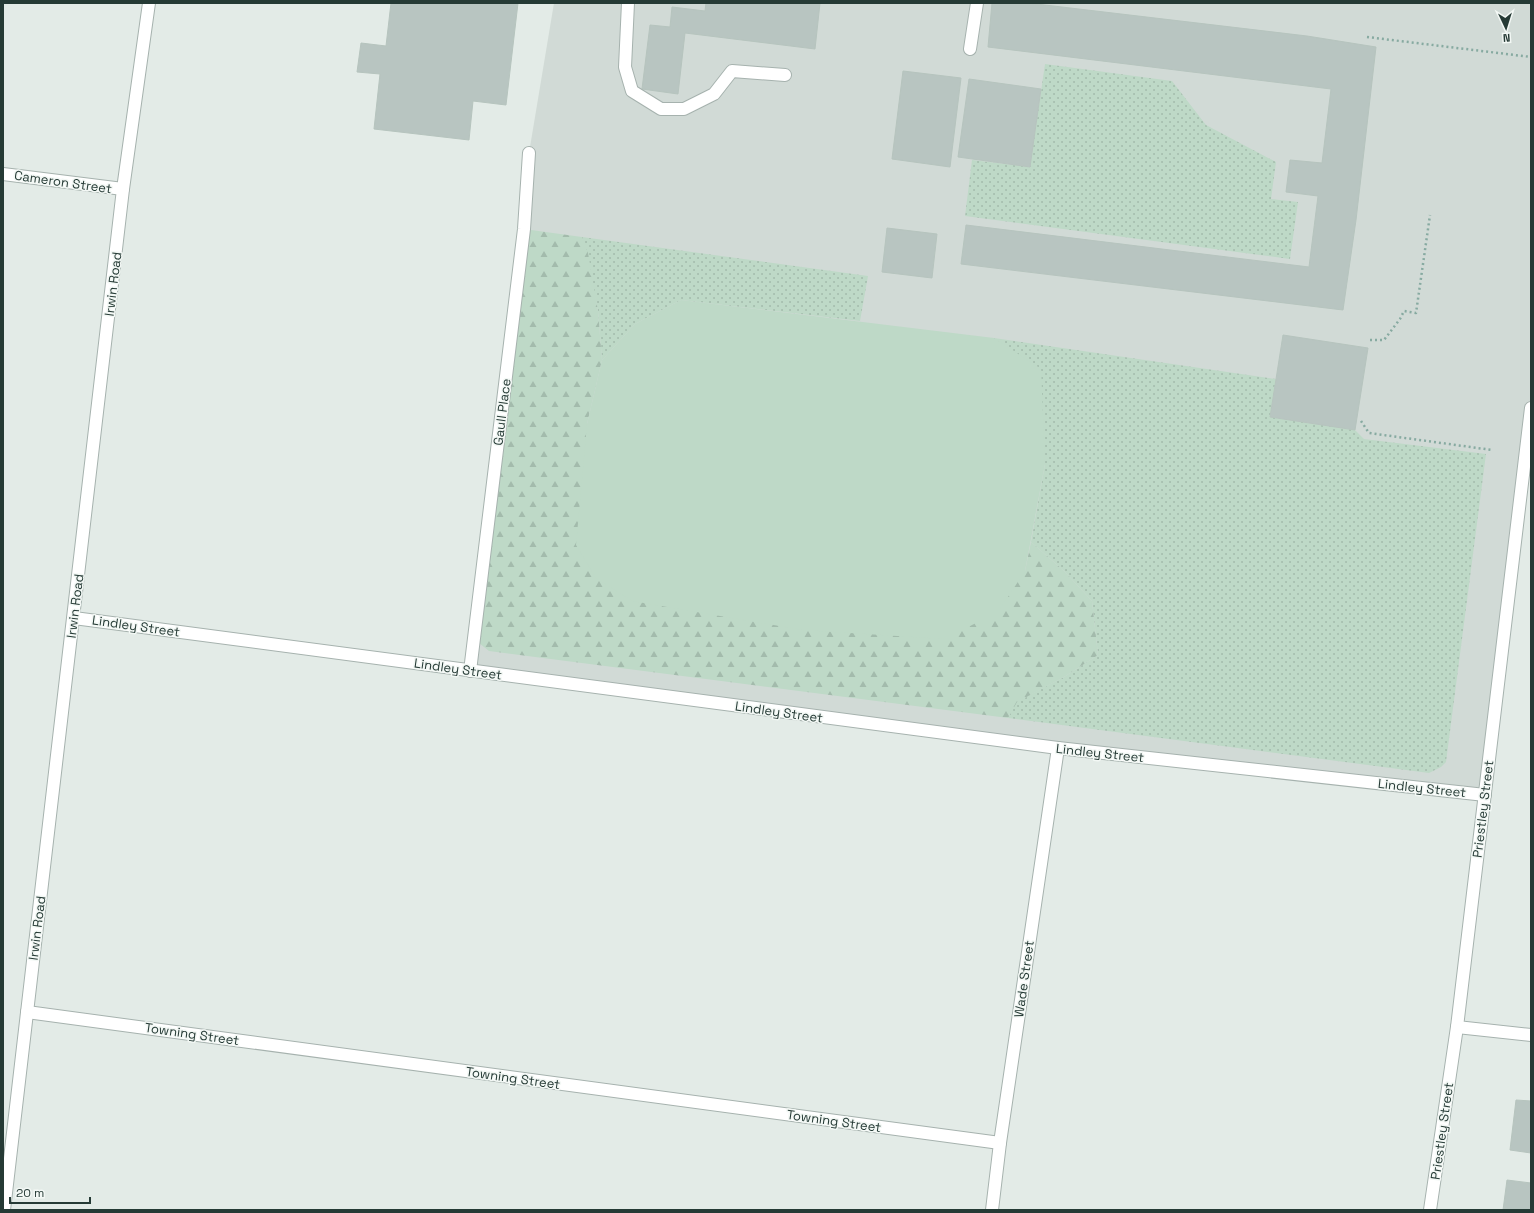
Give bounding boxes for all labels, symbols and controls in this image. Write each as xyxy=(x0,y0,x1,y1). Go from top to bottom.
north arrow xyxy=(1486,8,1526,48)
text: N xyxy=(1503,31,1511,45)
street label: Cameron Street xyxy=(13,167,113,197)
street label: Irwin Road xyxy=(101,251,125,317)
street label: Gaull Place xyxy=(489,378,515,446)
street label: Irwin Road xyxy=(63,573,87,639)
street label: Lindley Street xyxy=(91,611,181,641)
street label: Lindley Street xyxy=(413,654,503,684)
street label: Lindley Street xyxy=(734,697,824,727)
street label: Lindley Street xyxy=(1055,740,1145,766)
street label: Priestley Street xyxy=(1469,759,1497,859)
street label: Lindley Street xyxy=(1377,775,1467,801)
street label: Irwin Road xyxy=(25,895,49,961)
street label: Wade Street xyxy=(1010,939,1038,1019)
street label: Towning Street xyxy=(144,1019,240,1049)
street label: Towning Street xyxy=(465,1063,561,1093)
street label: Priestley Street xyxy=(1427,1081,1457,1181)
street label: Towning Street xyxy=(786,1106,882,1136)
scale bar xyxy=(10,1179,90,1205)
text: 20 m xyxy=(16,1185,44,1201)

